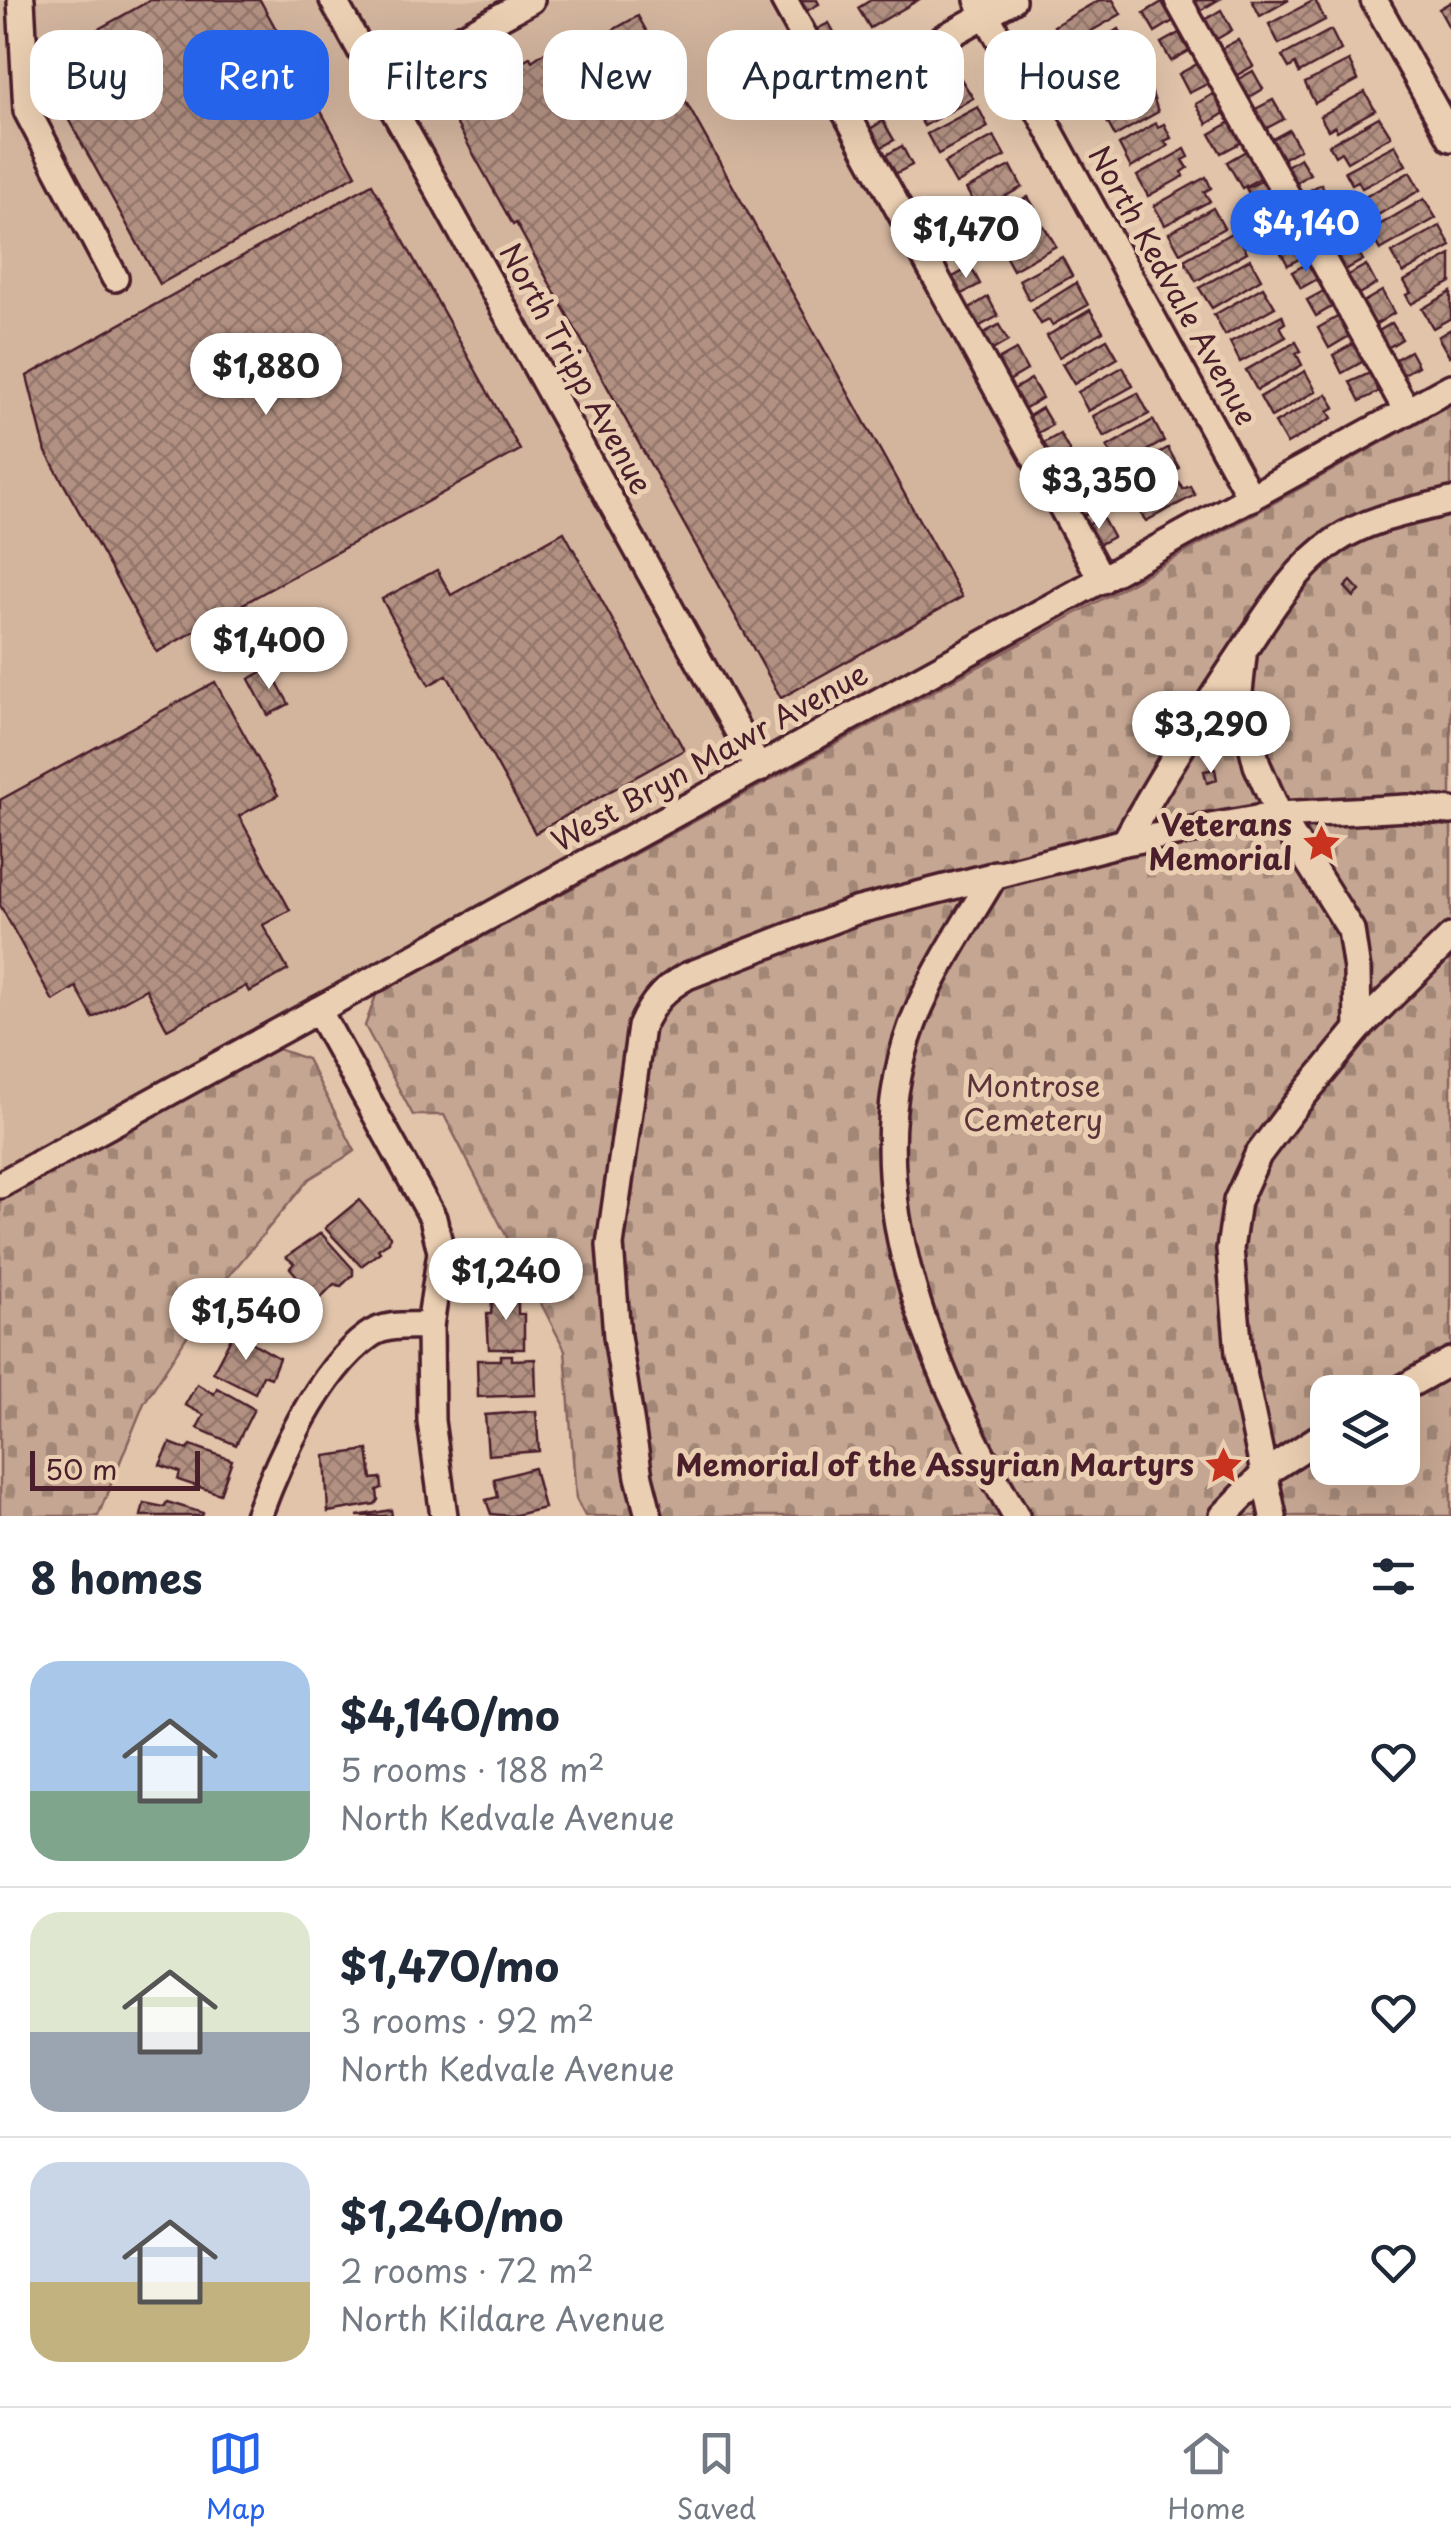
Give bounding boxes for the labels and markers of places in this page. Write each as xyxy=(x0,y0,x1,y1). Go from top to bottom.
pin: $4,140 xyxy=(1225,190,1387,275)
pin: $1,470 xyxy=(885,196,1047,281)
pin: $1,880 xyxy=(185,333,347,418)
pin: $3,350 xyxy=(1018,447,1180,532)
pin: $1,400 xyxy=(188,607,350,692)
pin: $3,290 xyxy=(1130,691,1292,776)
place label: Veterans Memorial xyxy=(1148,801,1292,880)
place icon: Veterans Memorial xyxy=(1301,822,1343,864)
pin: $1,240 xyxy=(425,1238,587,1323)
pin: $1,540 xyxy=(165,1278,327,1363)
place label: Memorial of the Assyrian Martyrs xyxy=(676,1441,1194,1486)
place icon: Memorial of the Assyrian Martyrs xyxy=(1203,1445,1245,1487)

